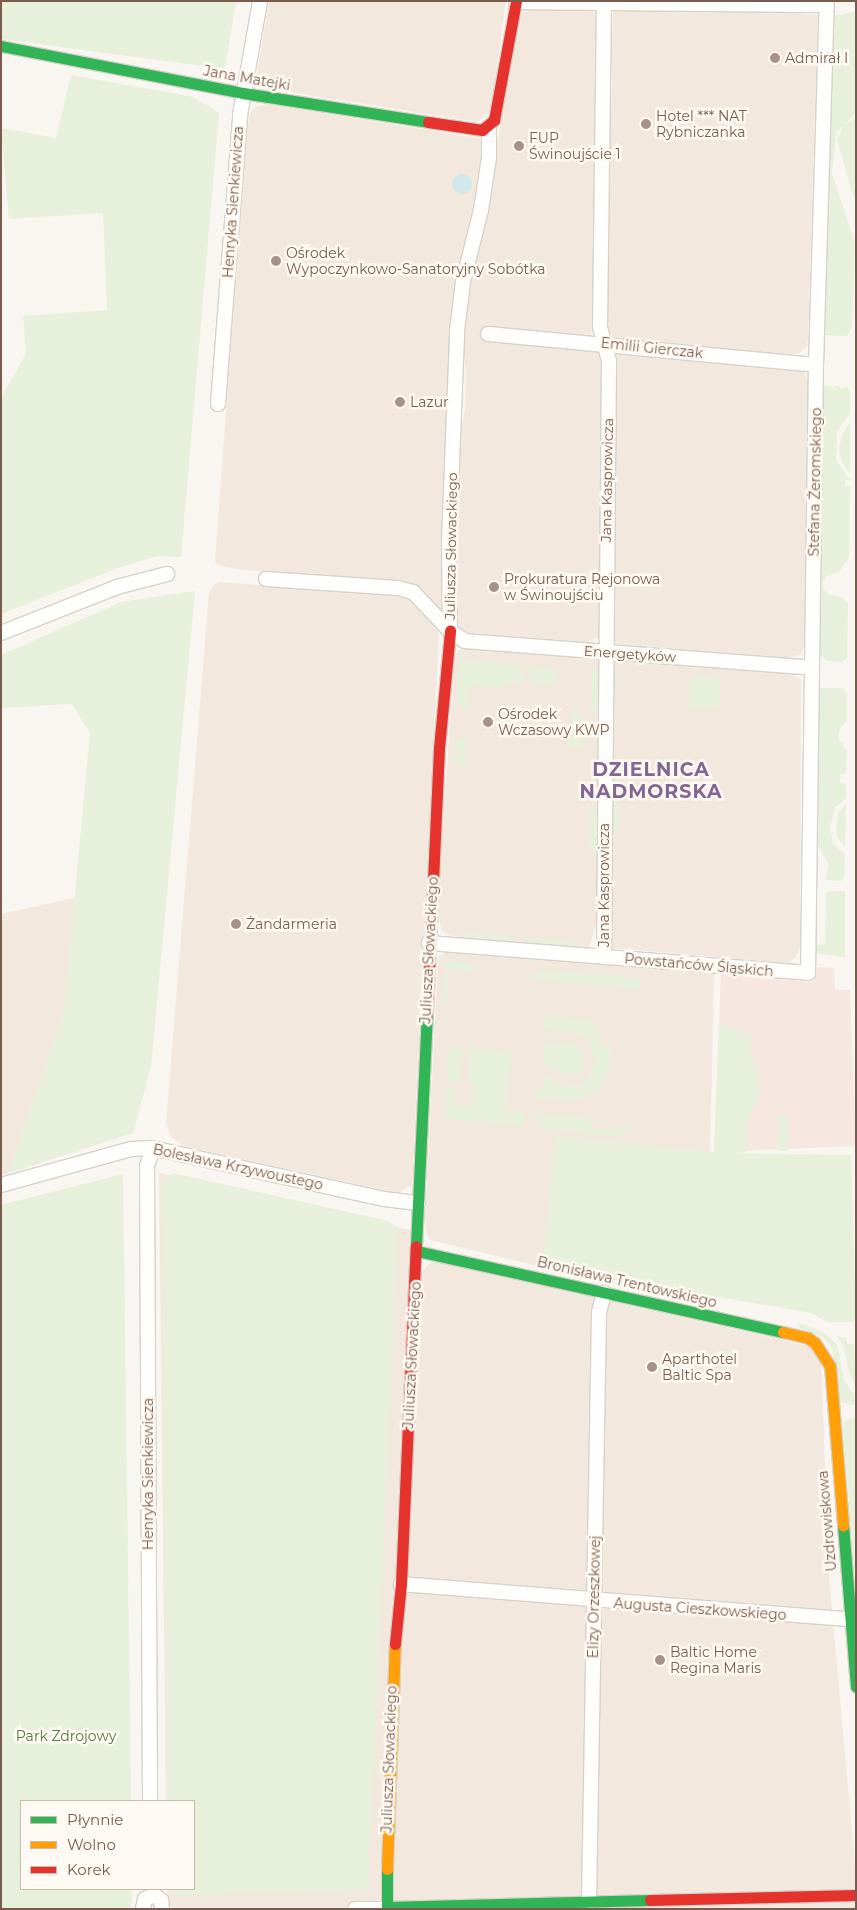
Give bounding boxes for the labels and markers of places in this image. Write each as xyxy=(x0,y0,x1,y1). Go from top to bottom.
place label: Admirał I xyxy=(785,50,848,66)
marker: Admirał I xyxy=(769,52,781,64)
place label: Hotel *** NAT Rybniczanka xyxy=(656,108,747,140)
marker: Hotel *** NAT Rybniczanka xyxy=(640,118,652,130)
place label: FUP Świnoujście 1 xyxy=(529,130,621,162)
marker: FUP Świnoujście 1 xyxy=(513,140,525,152)
place label: Ośrodek Wypoczynkowo-Sanatoryjny Sobótka xyxy=(286,245,546,278)
marker: Ośrodek Wypoczynkowo-Sanatoryjny Sobótka xyxy=(270,255,282,267)
place label: Lazur xyxy=(410,394,449,410)
marker: Lazur xyxy=(394,396,406,408)
place label: Prokuratura Rejonowa w Świnoujściu xyxy=(504,571,660,604)
marker: Prokuratura Rejonowa w Świnoujściu xyxy=(488,581,500,593)
place label: Ośrodek Wczasowy KWP xyxy=(498,706,610,739)
marker: Ośrodek Wczasowy KWP xyxy=(482,716,494,728)
place label: Żandarmeria xyxy=(246,916,337,932)
marker: Żandarmeria xyxy=(230,918,242,930)
place label: Aparthotel Baltic Spa xyxy=(662,1351,737,1384)
marker: Aparthotel Baltic Spa xyxy=(646,1361,658,1373)
place label: Baltic Home Regina Maris xyxy=(670,1644,761,1676)
marker: Baltic Home Regina Maris xyxy=(654,1654,666,1666)

